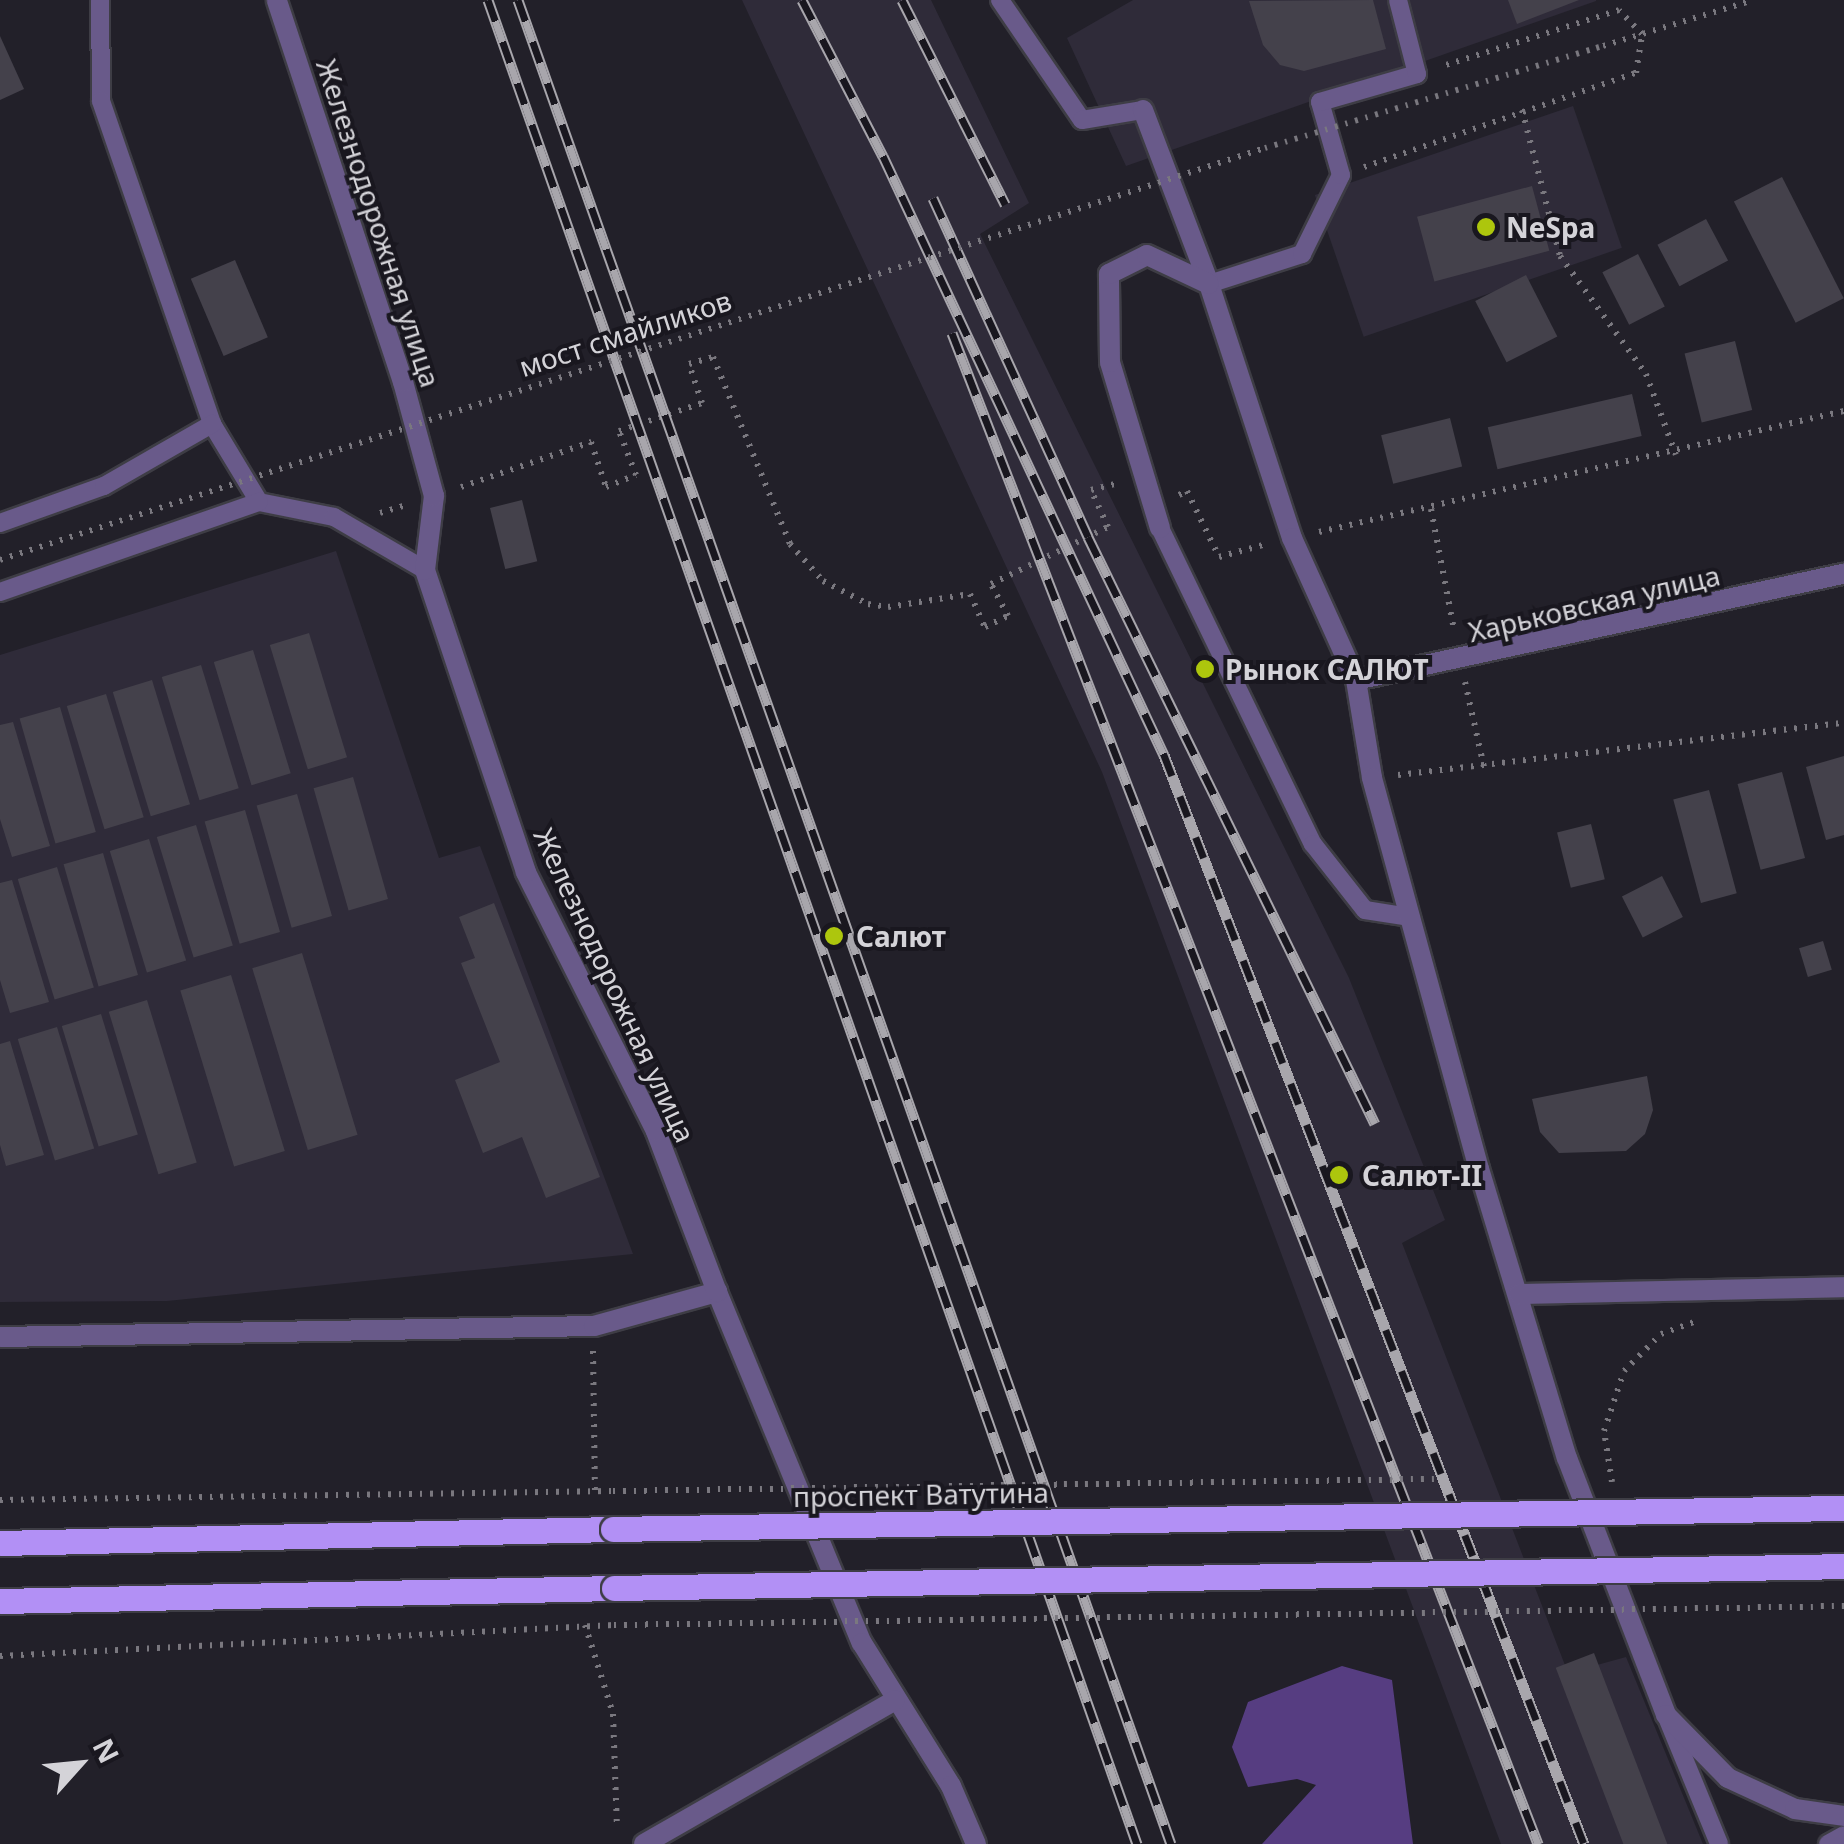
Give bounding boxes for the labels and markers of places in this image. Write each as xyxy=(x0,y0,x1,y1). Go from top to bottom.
place label: NeSpa xyxy=(1506,210,1595,244)
marker: NeSpa xyxy=(1475,216,1497,238)
place label: Рынок САЛЮТ xyxy=(1225,652,1429,686)
marker: Рынок САЛЮТ xyxy=(1194,658,1216,680)
place label: Салют xyxy=(856,919,946,953)
marker: Салют xyxy=(821,923,847,949)
place label: Салют-II xyxy=(1362,1158,1482,1192)
marker: Салют-II xyxy=(1326,1162,1352,1188)

